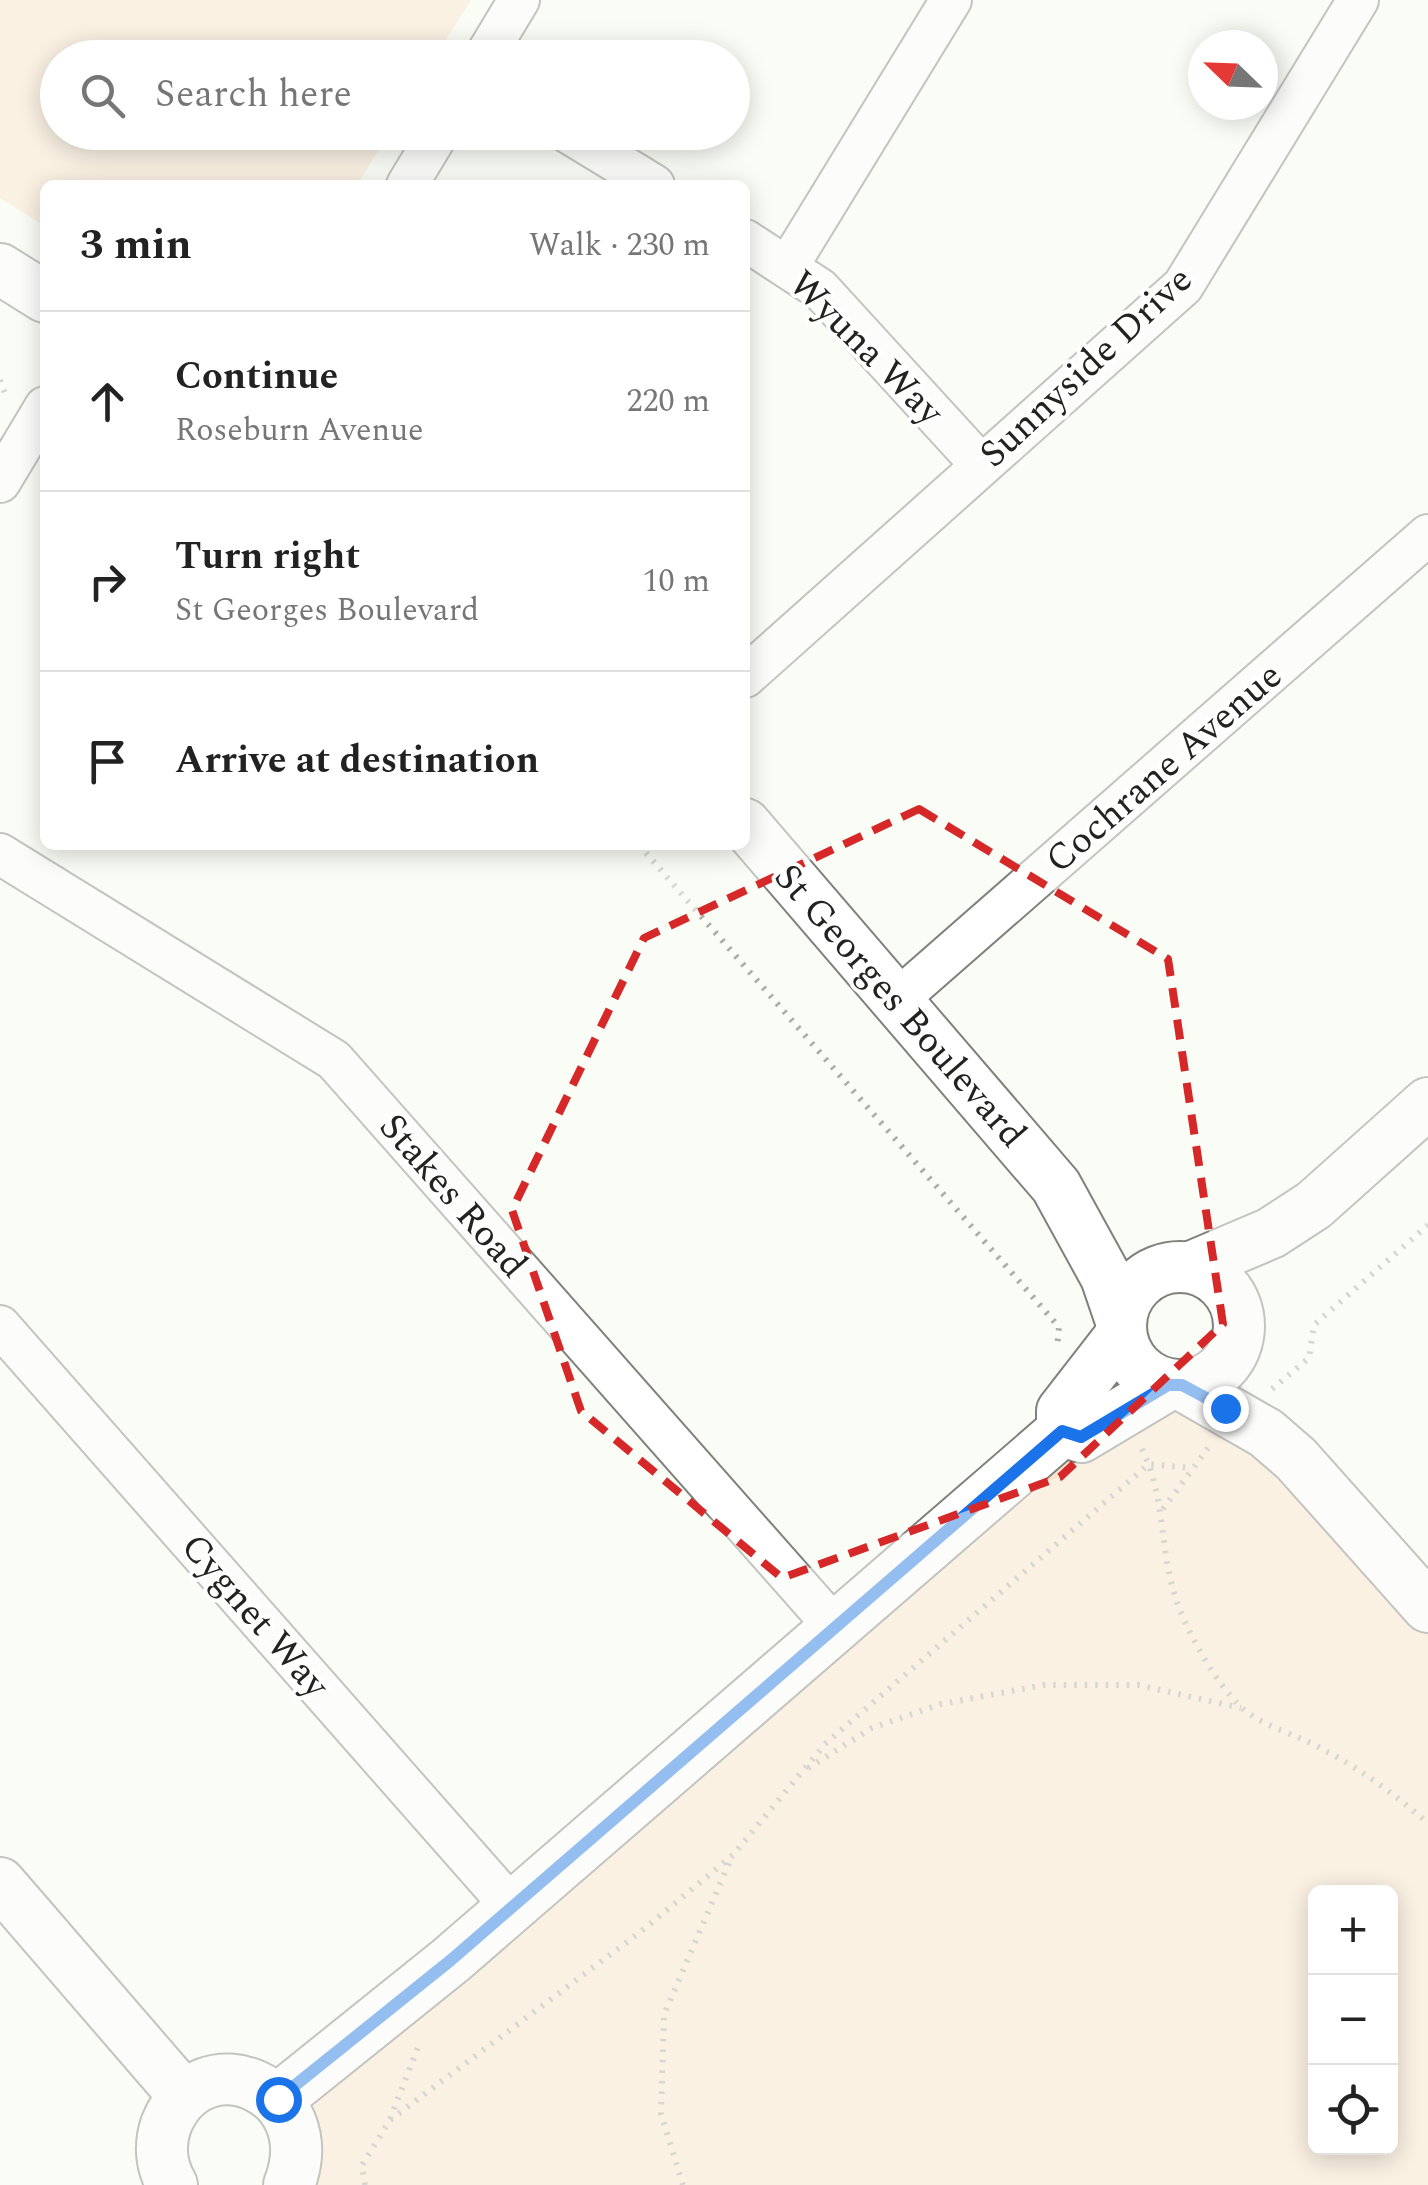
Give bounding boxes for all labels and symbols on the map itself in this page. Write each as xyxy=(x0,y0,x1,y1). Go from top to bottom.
north arrow xyxy=(1188,30,1278,120)
street label: Sunnyside Drive xyxy=(966,253,1206,482)
street label: Wyuna Way xyxy=(774,257,958,441)
street label: Cochrane Avenue xyxy=(1033,649,1296,888)
street label: St Georges Boulevard xyxy=(759,851,1040,1162)
street label: Stakes Road xyxy=(364,1101,541,1292)
route end xyxy=(1203,1386,1249,1432)
street label: Cygnet Way xyxy=(166,1521,344,1713)
route start xyxy=(256,2077,302,2123)

